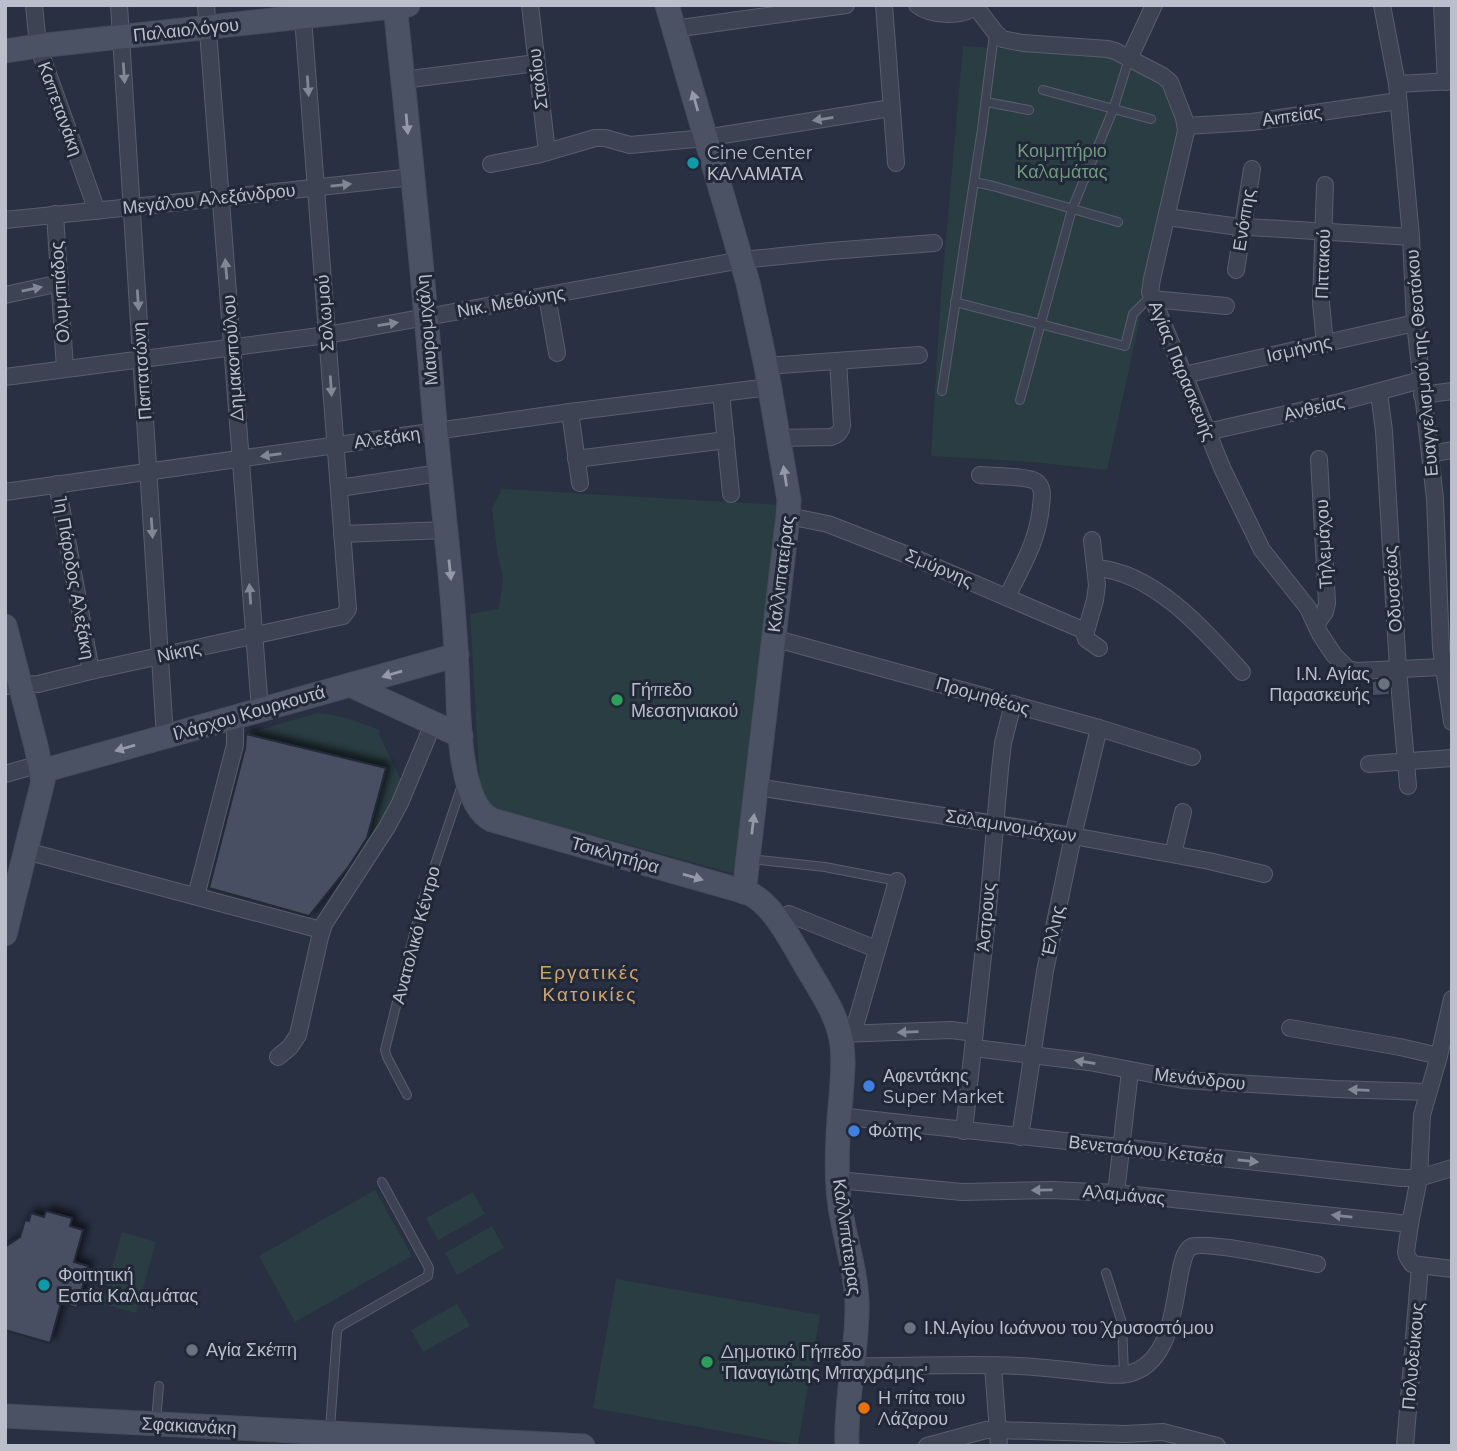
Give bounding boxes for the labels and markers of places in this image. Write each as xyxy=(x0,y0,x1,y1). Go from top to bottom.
place label: Cine Center ΚΑΛΑΜΑΤΑ xyxy=(707,142,813,185)
marker: Cine Center ΚΑΛΑΜΑΤΑ xyxy=(685,155,701,171)
place label: Ι.Ν. Αγίας Παρασκευής xyxy=(1269,663,1370,706)
marker: Ι.Ν. Αγίας Παρασκευής xyxy=(1376,676,1392,692)
place label: Γήπεδο Μεσσηνιακού xyxy=(631,679,738,722)
marker: Γήπεδο Μεσσηνιακού xyxy=(609,692,625,708)
place label: Αφεντάκης Super Market xyxy=(883,1065,1005,1108)
marker: Αφεντάκης Super Market xyxy=(861,1078,877,1094)
place label: Φώτης xyxy=(868,1120,922,1142)
marker: Φώτης xyxy=(846,1123,862,1139)
place label: Φοιτητική Εστία Καλαμάτας xyxy=(58,1264,199,1307)
marker: Φοιτητική Εστία Καλαμάτας xyxy=(36,1277,52,1293)
place label: Ι.Ν.Αγίου Ιωάννου του Χρυσοστόμου xyxy=(924,1317,1214,1339)
marker: Ι.Ν.Αγίου Ιωάννου του Χρυσοστόμου xyxy=(902,1320,918,1336)
place label: Αγία Σκέπη xyxy=(206,1339,297,1361)
place label: Δημοτικό Γήπεδο 'Παναγιώτης Μπαχράμης' xyxy=(721,1341,928,1384)
marker: Αγία Σκέπη xyxy=(184,1342,200,1358)
marker: Δημοτικό Γήπεδο 'Παναγιώτης Μπαχράμης' xyxy=(699,1354,715,1370)
place label: Η πίτα τοιυ Λάζαρου xyxy=(878,1387,965,1430)
marker: Η πίτα τοιυ Λάζαρου xyxy=(856,1400,872,1416)

